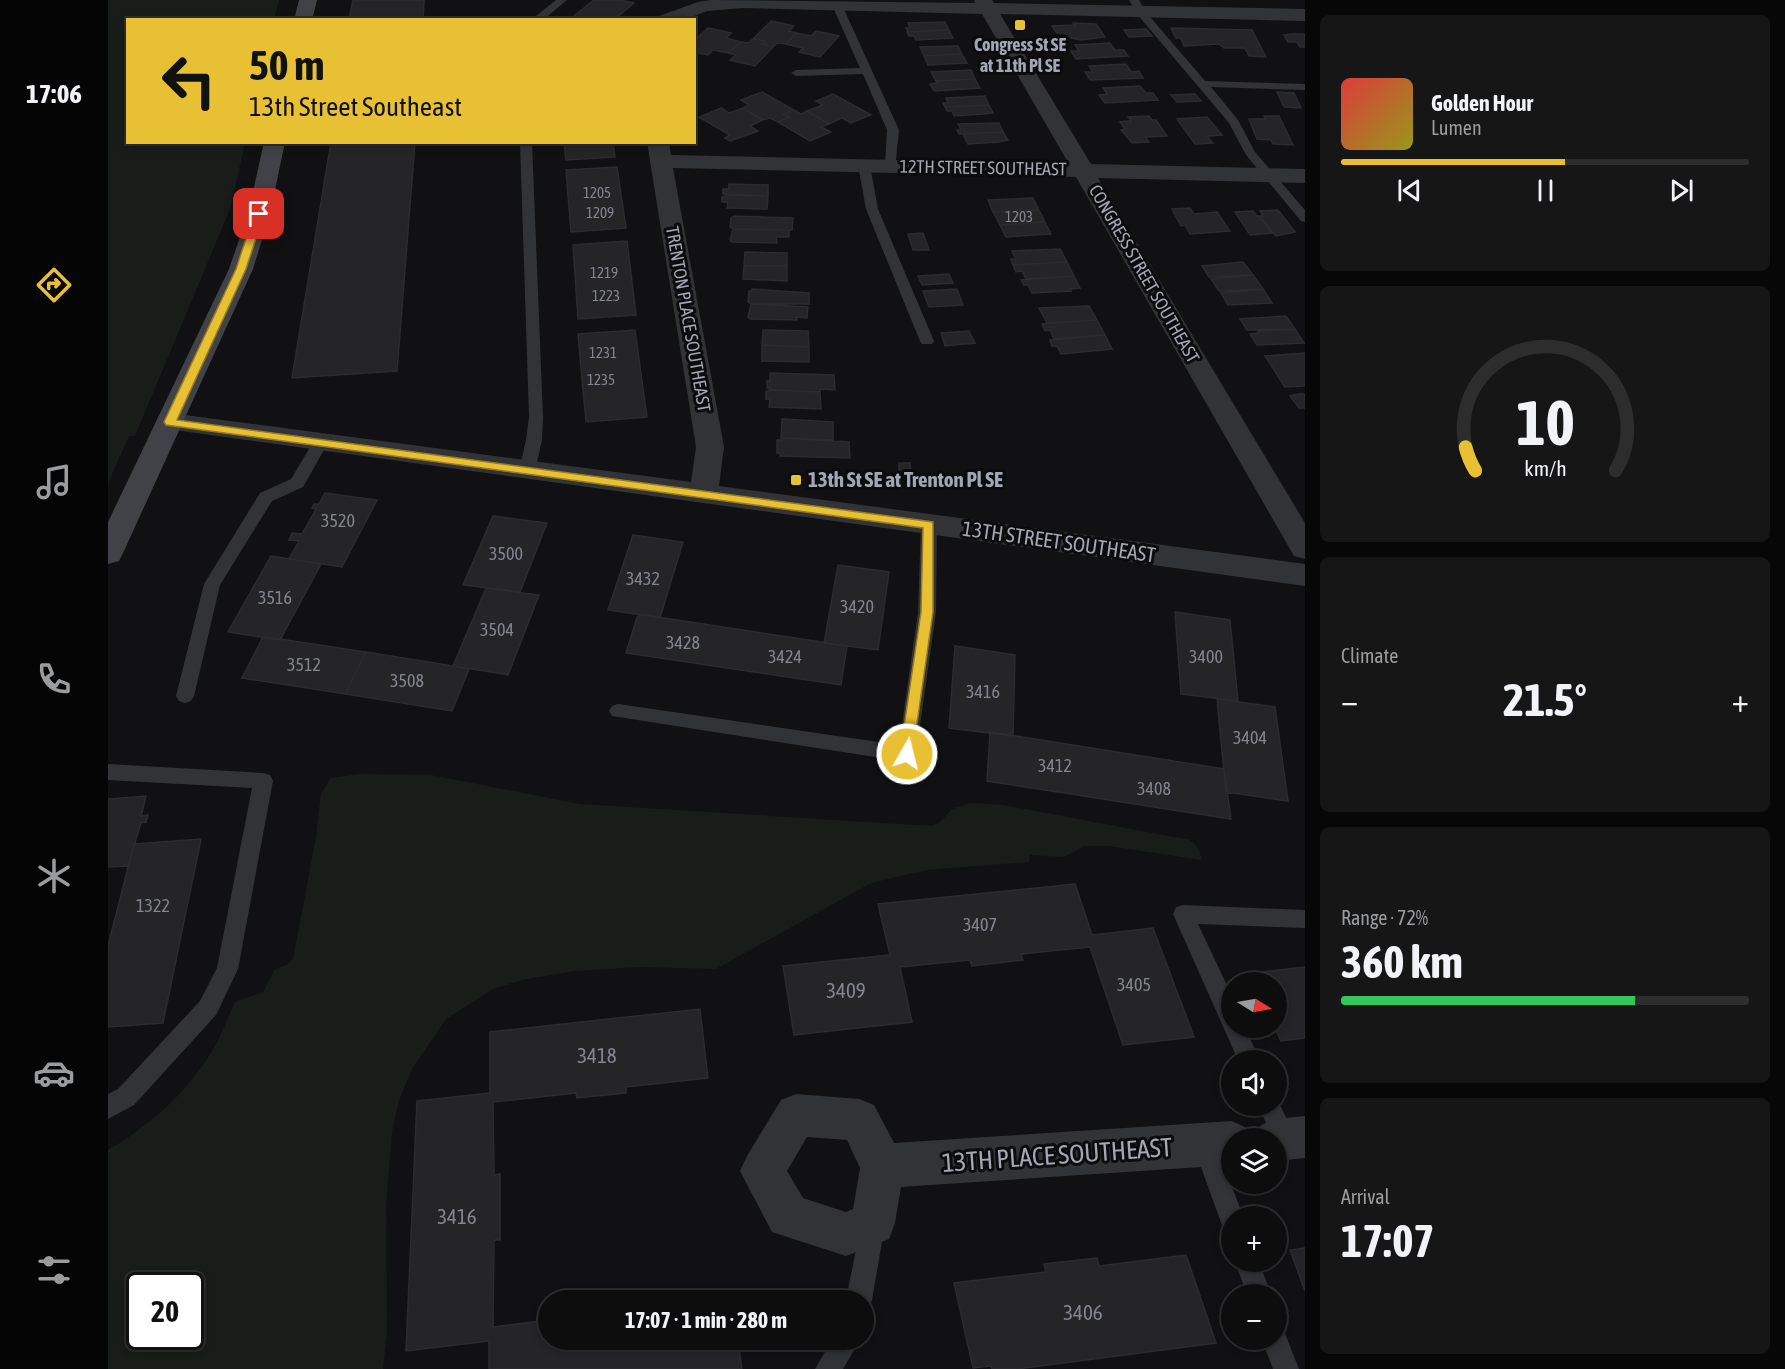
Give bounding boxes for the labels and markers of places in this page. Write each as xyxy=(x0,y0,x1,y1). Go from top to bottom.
marker: Congress St SE at 11th Pl SE xyxy=(1013,18,1027,32)
place label: Congress St SE at 11th Pl SE xyxy=(974,34,1066,76)
pin xyxy=(233,188,284,239)
place label: 13th St SE at Trenton Pl SE xyxy=(808,467,1003,491)
marker: 13th St SE at Trenton Pl SE xyxy=(789,473,803,487)

